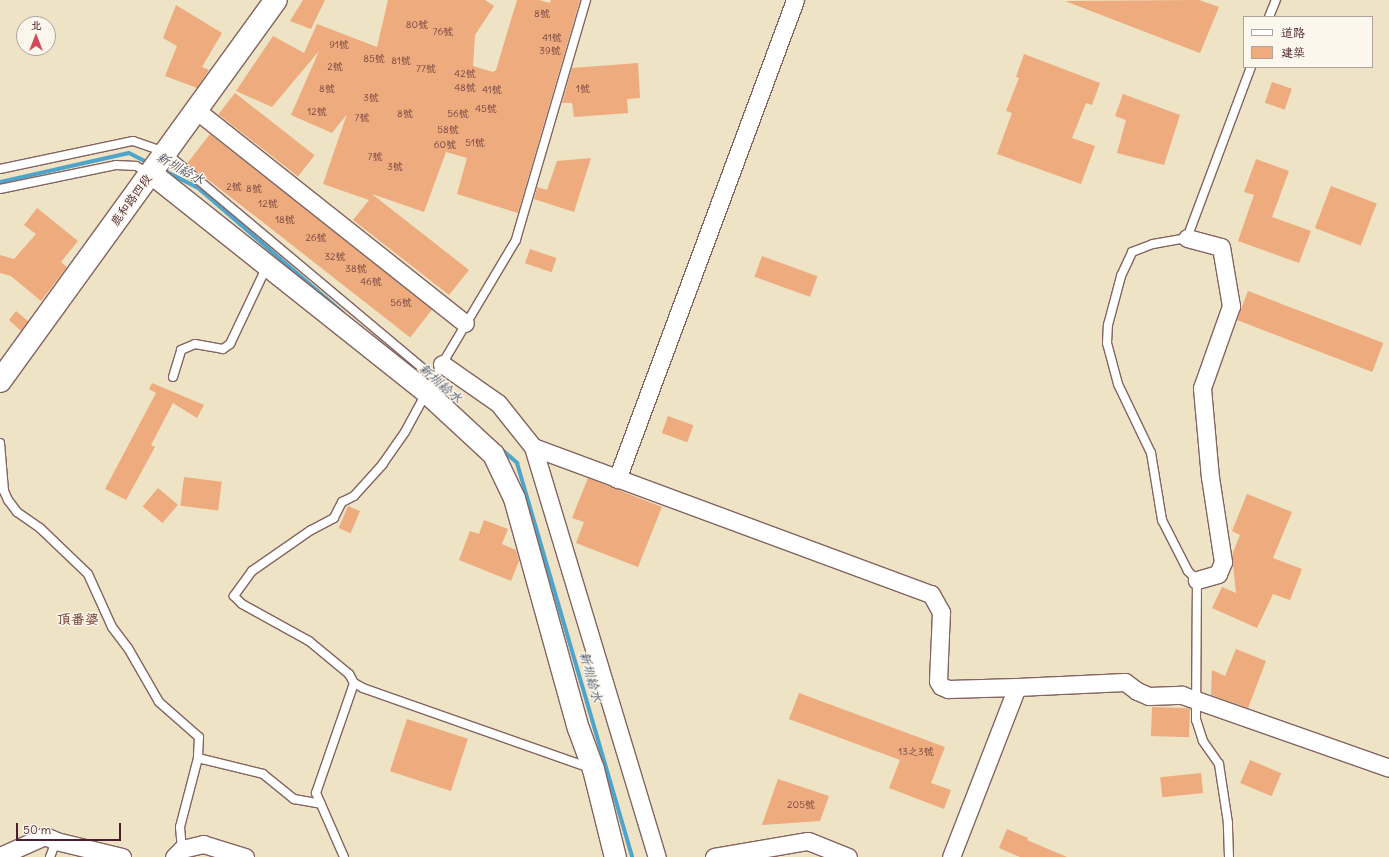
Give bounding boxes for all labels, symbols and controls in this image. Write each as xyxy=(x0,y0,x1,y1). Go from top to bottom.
house number: 8號 xyxy=(534,8,550,20)
north arrow xyxy=(16,16,56,56)
legend xyxy=(1243,16,1373,68)
text: 北 xyxy=(31,18,42,32)
house number: 80號 xyxy=(406,19,428,31)
text: 道路 xyxy=(1281,25,1305,40)
house number: 76號 xyxy=(433,26,453,38)
house number: 41號 xyxy=(542,32,562,44)
house number: 91號 xyxy=(329,39,349,51)
house number: 39號 xyxy=(539,45,561,57)
text: 建築 xyxy=(1281,45,1305,60)
house number: 85號 xyxy=(363,53,385,65)
house number: 81號 xyxy=(391,55,411,67)
house number: 2號 xyxy=(327,61,343,73)
house number: 77號 xyxy=(416,63,436,75)
house number: 42號 xyxy=(454,68,476,80)
house number: 48號 xyxy=(454,82,476,94)
house number: 8號 xyxy=(319,83,335,95)
house number: 1號 xyxy=(576,83,590,95)
house number: 41號 xyxy=(482,84,502,96)
house number: 3號 xyxy=(363,92,379,104)
house number: 45號 xyxy=(475,103,497,115)
house number: 12號 xyxy=(307,106,327,118)
house number: 8號 xyxy=(397,108,413,120)
house number: 56號 xyxy=(447,108,469,120)
house number: 7號 xyxy=(355,112,369,124)
house number: 58號 xyxy=(437,124,459,136)
house number: 51號 xyxy=(465,137,485,149)
house number: 60號 xyxy=(434,139,456,151)
water label: 新圳給水 xyxy=(153,150,207,188)
house number: 7號 xyxy=(368,151,382,163)
house number: 3號 xyxy=(387,161,403,173)
street label: 鹿和路四段 xyxy=(108,171,154,229)
house number: 2號 xyxy=(226,181,242,193)
house number: 8號 xyxy=(246,183,262,195)
house number: 12號 xyxy=(258,198,278,210)
house number: 18號 xyxy=(275,214,295,226)
house number: 26號 xyxy=(305,232,327,244)
house number: 32號 xyxy=(324,251,346,263)
house number: 38號 xyxy=(345,263,367,275)
house number: 46號 xyxy=(360,276,382,288)
house number: 56號 xyxy=(390,297,412,309)
water label: 新圳給水 xyxy=(415,361,465,407)
district label: 頂番婆 xyxy=(57,611,99,627)
water label: 新圳給水 xyxy=(575,650,605,704)
house number: 13之3號 xyxy=(898,746,934,758)
house number: 205號 xyxy=(787,799,815,811)
scale bar xyxy=(18,815,123,841)
text: 50 m xyxy=(23,822,51,837)

